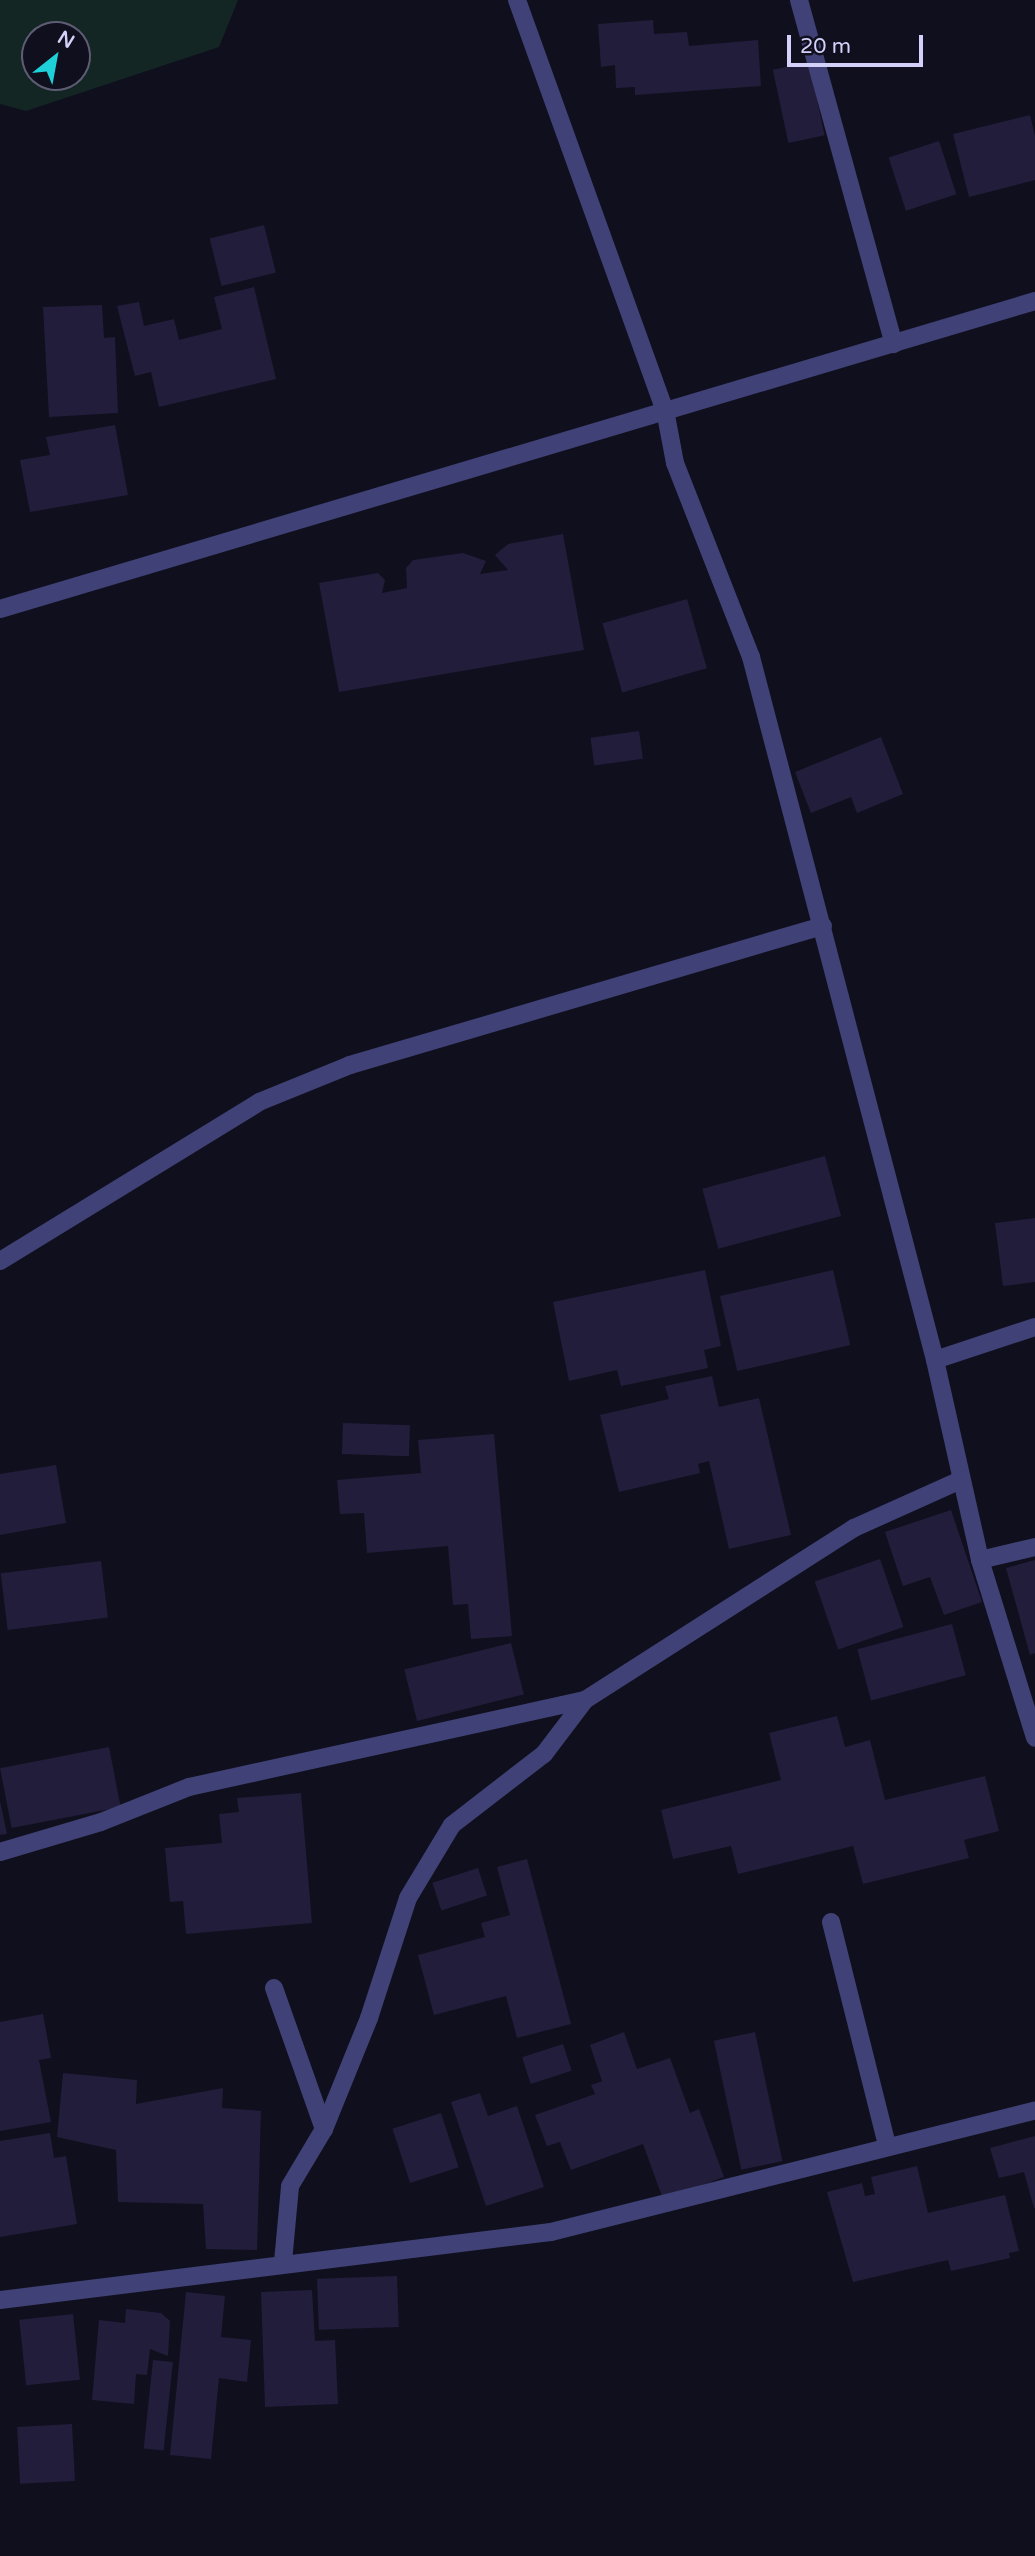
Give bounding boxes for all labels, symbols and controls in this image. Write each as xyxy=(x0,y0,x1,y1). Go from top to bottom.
north arrow xyxy=(21,21,91,91)
scale bar xyxy=(790,21,926,65)
text: N xyxy=(54,26,78,53)
text: 20 m xyxy=(800,34,851,59)

